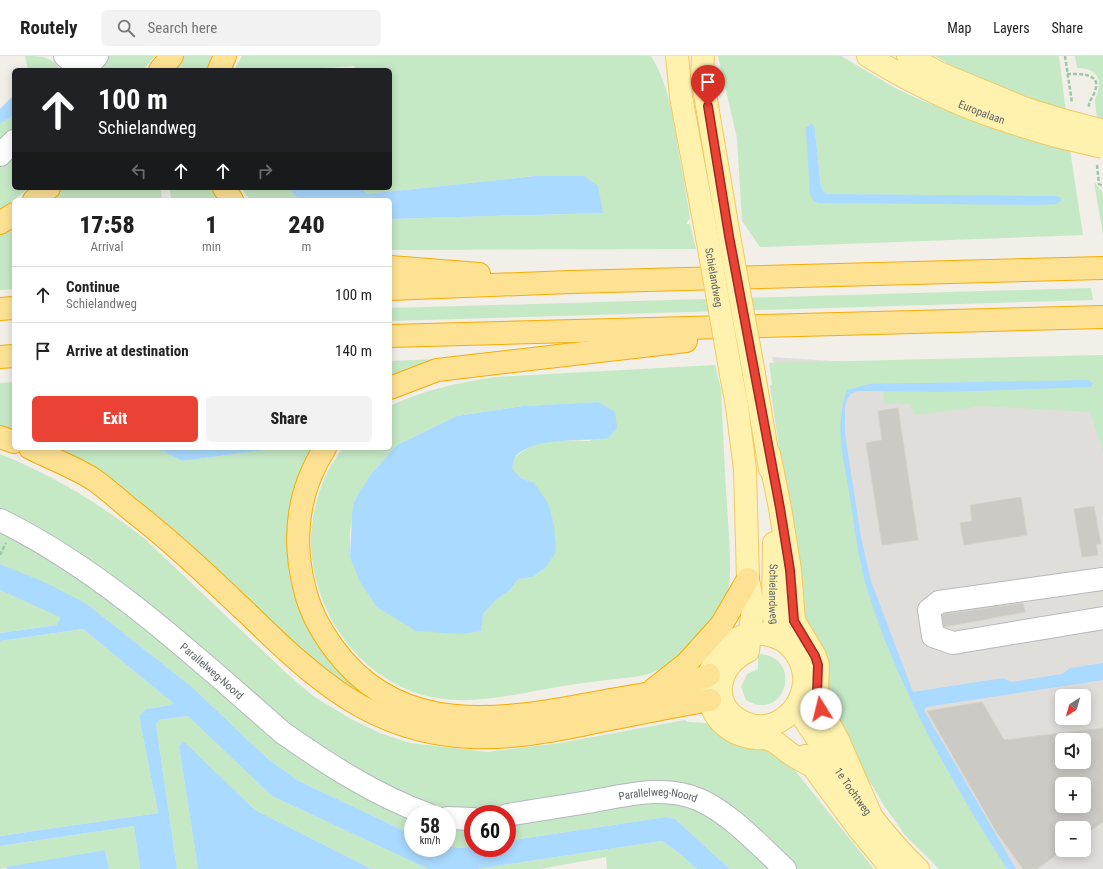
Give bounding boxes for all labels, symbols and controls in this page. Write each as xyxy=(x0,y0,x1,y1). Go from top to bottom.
search box xyxy=(101,10,381,46)
text: Routely xyxy=(20,16,77,39)
icon: search xyxy=(115,17,137,39)
text: Search here xyxy=(147,19,217,37)
text: Map xyxy=(947,20,971,36)
text: Layers xyxy=(993,20,1030,36)
text: Share xyxy=(1052,20,1083,36)
pin xyxy=(691,65,725,106)
icon: arrive xyxy=(697,71,719,93)
text: 100 m xyxy=(98,83,168,116)
icon: ahead xyxy=(32,84,84,136)
street label: Europalaan xyxy=(957,97,1007,127)
text: Schielandweg xyxy=(98,117,196,138)
icon: left xyxy=(128,160,150,182)
icon: ahead xyxy=(170,160,192,182)
icon: ahead xyxy=(212,160,234,182)
icon: right xyxy=(254,160,276,182)
text: 17:58 xyxy=(79,211,135,239)
text: 1 xyxy=(205,211,218,239)
text: 240 xyxy=(288,211,325,239)
text: Arrival xyxy=(90,239,124,254)
text: min xyxy=(202,239,221,254)
text: m xyxy=(302,239,311,254)
street label: Schielandweg xyxy=(702,247,726,308)
text: Continue xyxy=(66,278,120,296)
icon: ahead xyxy=(32,284,54,306)
text: 100 m xyxy=(335,286,372,304)
text: Schielandweg xyxy=(66,296,137,311)
icon: arrive xyxy=(32,340,54,362)
text: Arrive at destination xyxy=(66,342,189,360)
text: 140 m xyxy=(335,342,372,360)
button: Exit xyxy=(32,396,198,442)
button: Share xyxy=(206,396,372,442)
street label: Schielandweg xyxy=(766,564,781,625)
street label: Parallelweg-Noord xyxy=(178,640,246,702)
position arrow xyxy=(800,688,842,730)
north arrow xyxy=(1055,689,1091,725)
map controls xyxy=(1055,689,1091,857)
button: sound xyxy=(1055,733,1091,769)
street label: 1e Tochtweg xyxy=(832,765,874,818)
button: + xyxy=(1055,777,1091,813)
street label: Parallelweg-Noord xyxy=(618,785,699,805)
speed limit sign: 60 xyxy=(464,805,516,857)
text: 58 xyxy=(420,814,440,838)
button: − xyxy=(1055,821,1091,857)
text: km/h xyxy=(420,835,440,846)

